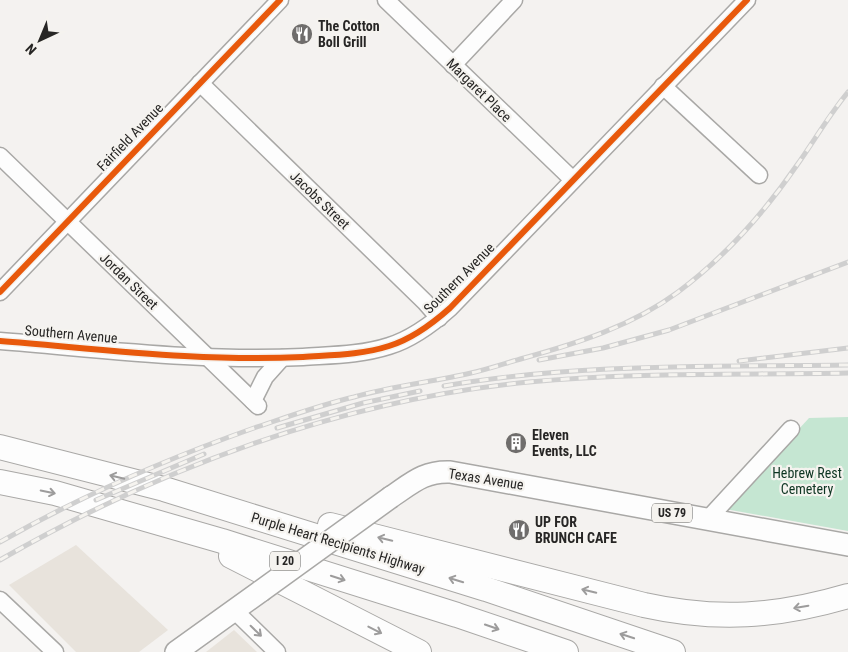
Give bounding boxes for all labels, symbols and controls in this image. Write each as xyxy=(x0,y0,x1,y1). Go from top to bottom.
north arrow xyxy=(15,15,65,65)
place label: The Cotton Boll Grill xyxy=(318,18,380,50)
restaurant icon: The Cotton Boll Grill xyxy=(290,22,314,46)
text: N xyxy=(22,41,40,58)
street label: Margaret Place xyxy=(443,55,515,125)
street label: Fairfield Avenue xyxy=(94,100,167,174)
street label: Jacobs Street xyxy=(287,168,353,232)
street label: Southern Avenue xyxy=(420,239,498,317)
street label: Jordan Street xyxy=(97,249,161,313)
street label: Southern Avenue xyxy=(24,322,118,346)
place label: Eleven Events, LLC xyxy=(532,427,597,459)
building icon: Eleven Events, LLC xyxy=(504,431,528,455)
street label: Texas Avenue xyxy=(447,465,525,493)
park label: Hebrew Rest Cemetery xyxy=(772,465,842,497)
one-way arrow xyxy=(110,472,126,481)
one-way arrow xyxy=(39,488,55,497)
road number: US 79 xyxy=(652,503,692,522)
street label: Purple Heart Recipients Highway xyxy=(249,509,427,577)
place label: UP FOR BRUNCH CAFE xyxy=(535,514,617,546)
restaurant icon: UP FOR BRUNCH CAFE xyxy=(507,518,531,542)
one-way arrow xyxy=(378,534,394,543)
road number: I 20 xyxy=(270,552,300,570)
one-way arrow xyxy=(329,573,345,583)
one-way arrow xyxy=(448,575,464,584)
one-way arrow xyxy=(581,586,597,595)
one-way arrow xyxy=(793,603,809,613)
one-way arrow xyxy=(484,623,500,633)
one-way arrow xyxy=(249,625,262,637)
one-way arrow xyxy=(367,625,382,635)
one-way arrow xyxy=(619,631,635,640)

